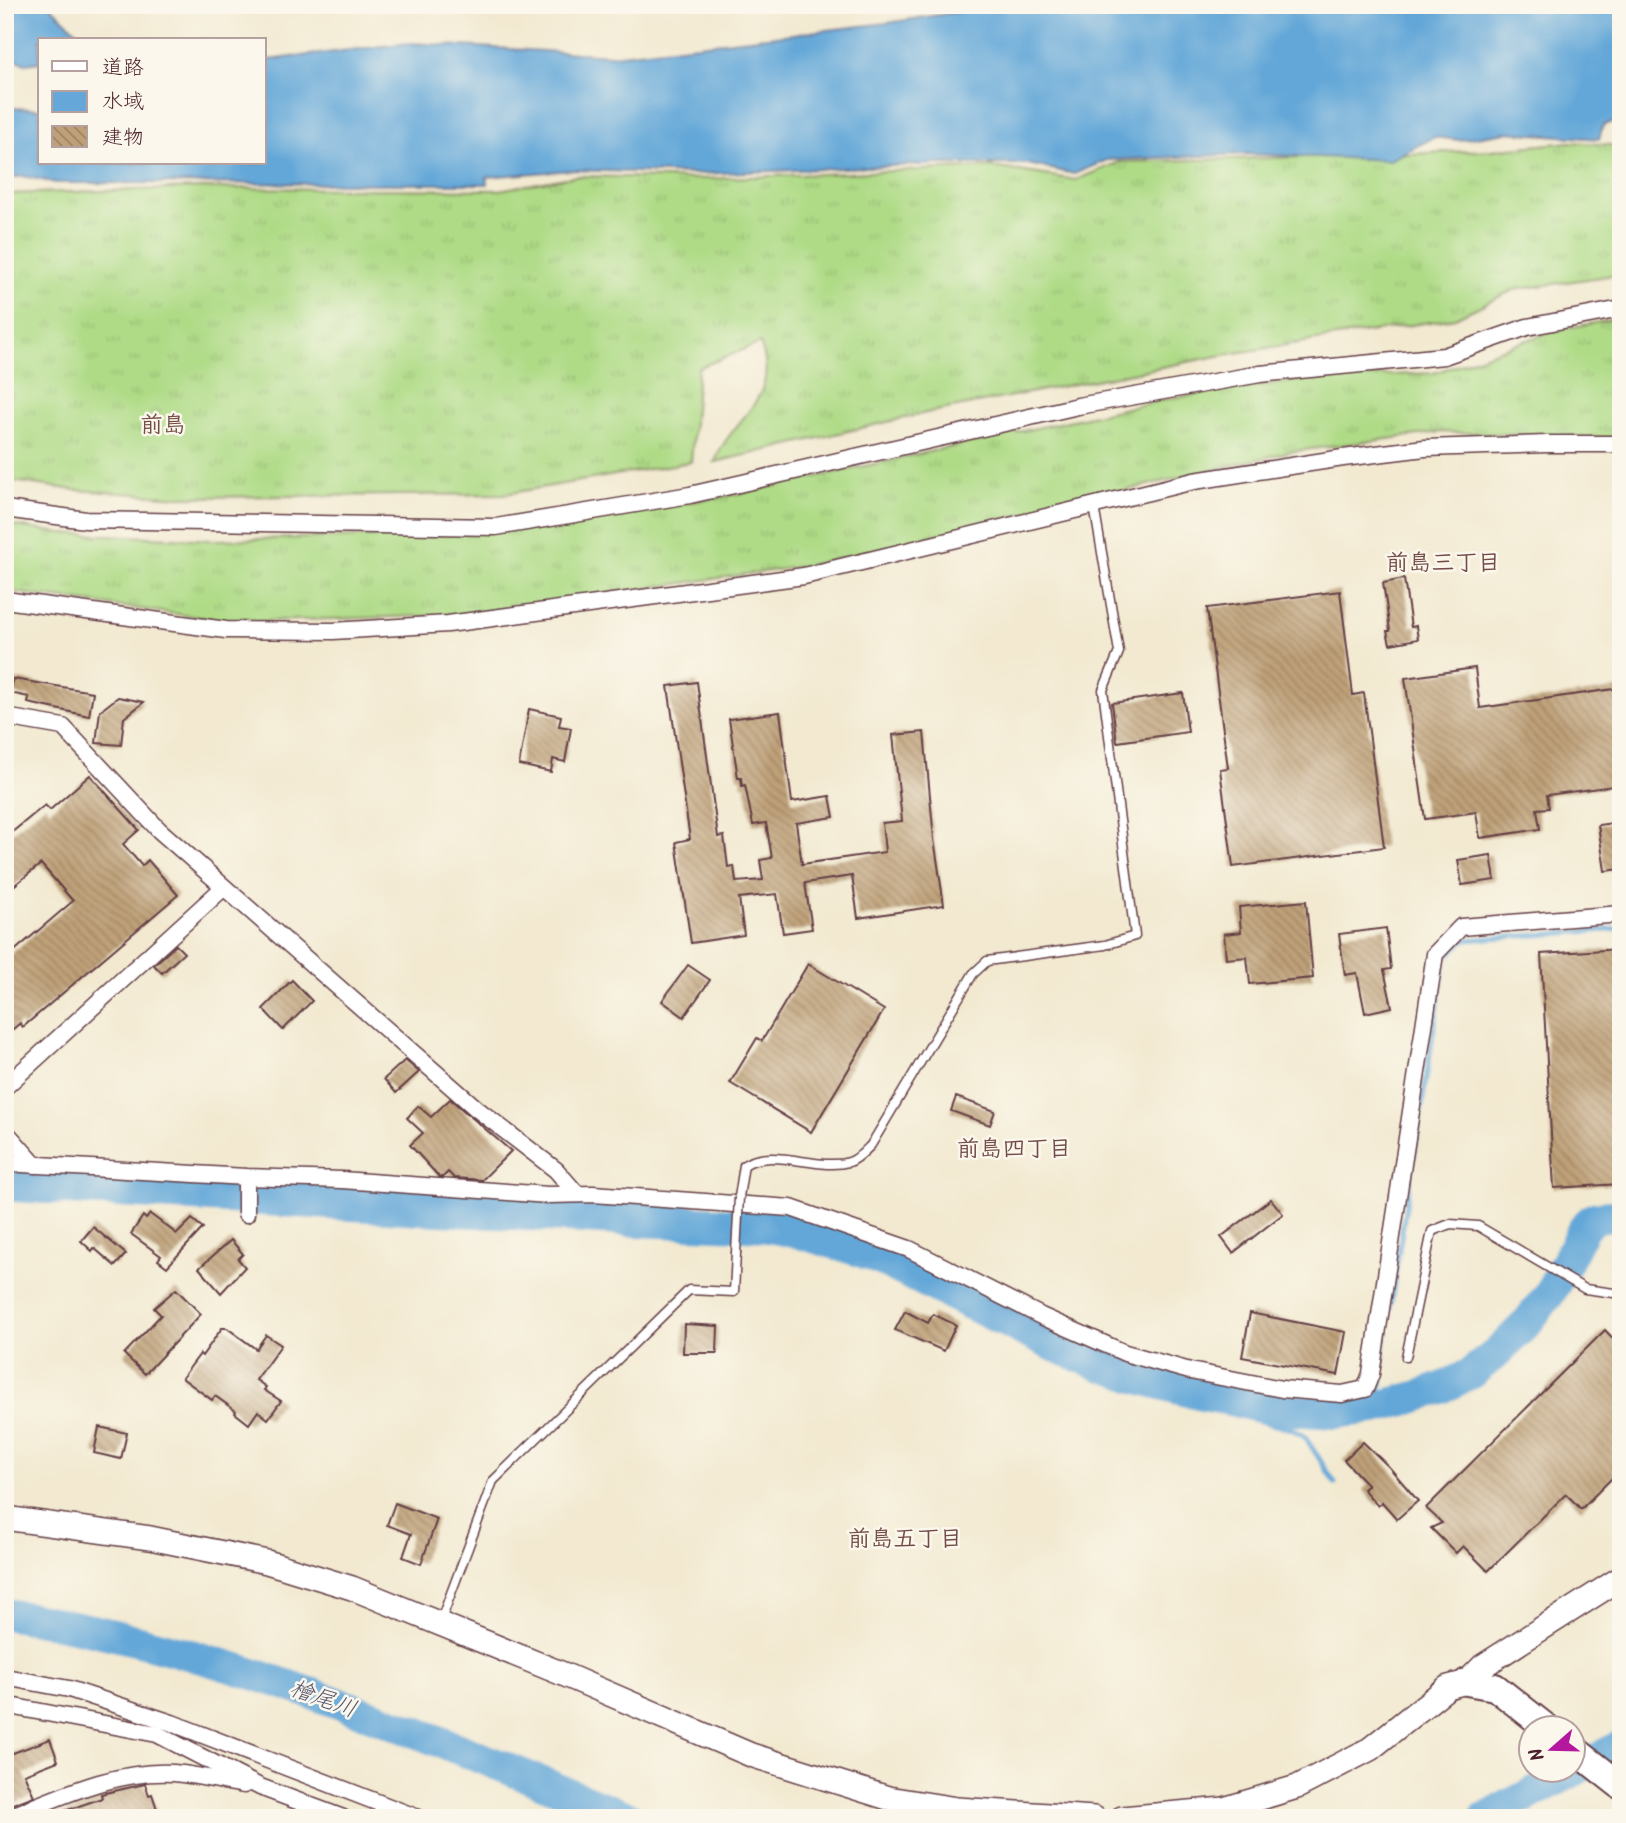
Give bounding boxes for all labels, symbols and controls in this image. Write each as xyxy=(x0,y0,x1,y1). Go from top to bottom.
legend xyxy=(38,38,266,164)
text: 道路 xyxy=(102,52,144,85)
text: 水域 xyxy=(102,86,144,119)
text: 建物 xyxy=(102,122,144,155)
district label: 前島 xyxy=(140,408,186,444)
district label: 前島三丁目 xyxy=(1386,546,1501,582)
district label: 前島四丁目 xyxy=(957,1132,1072,1168)
district label: 前島五丁目 xyxy=(848,1522,963,1558)
water label: 檜尾川 xyxy=(284,1671,362,1729)
north arrow xyxy=(1518,1714,1588,1784)
text: N xyxy=(1522,1743,1554,1765)

